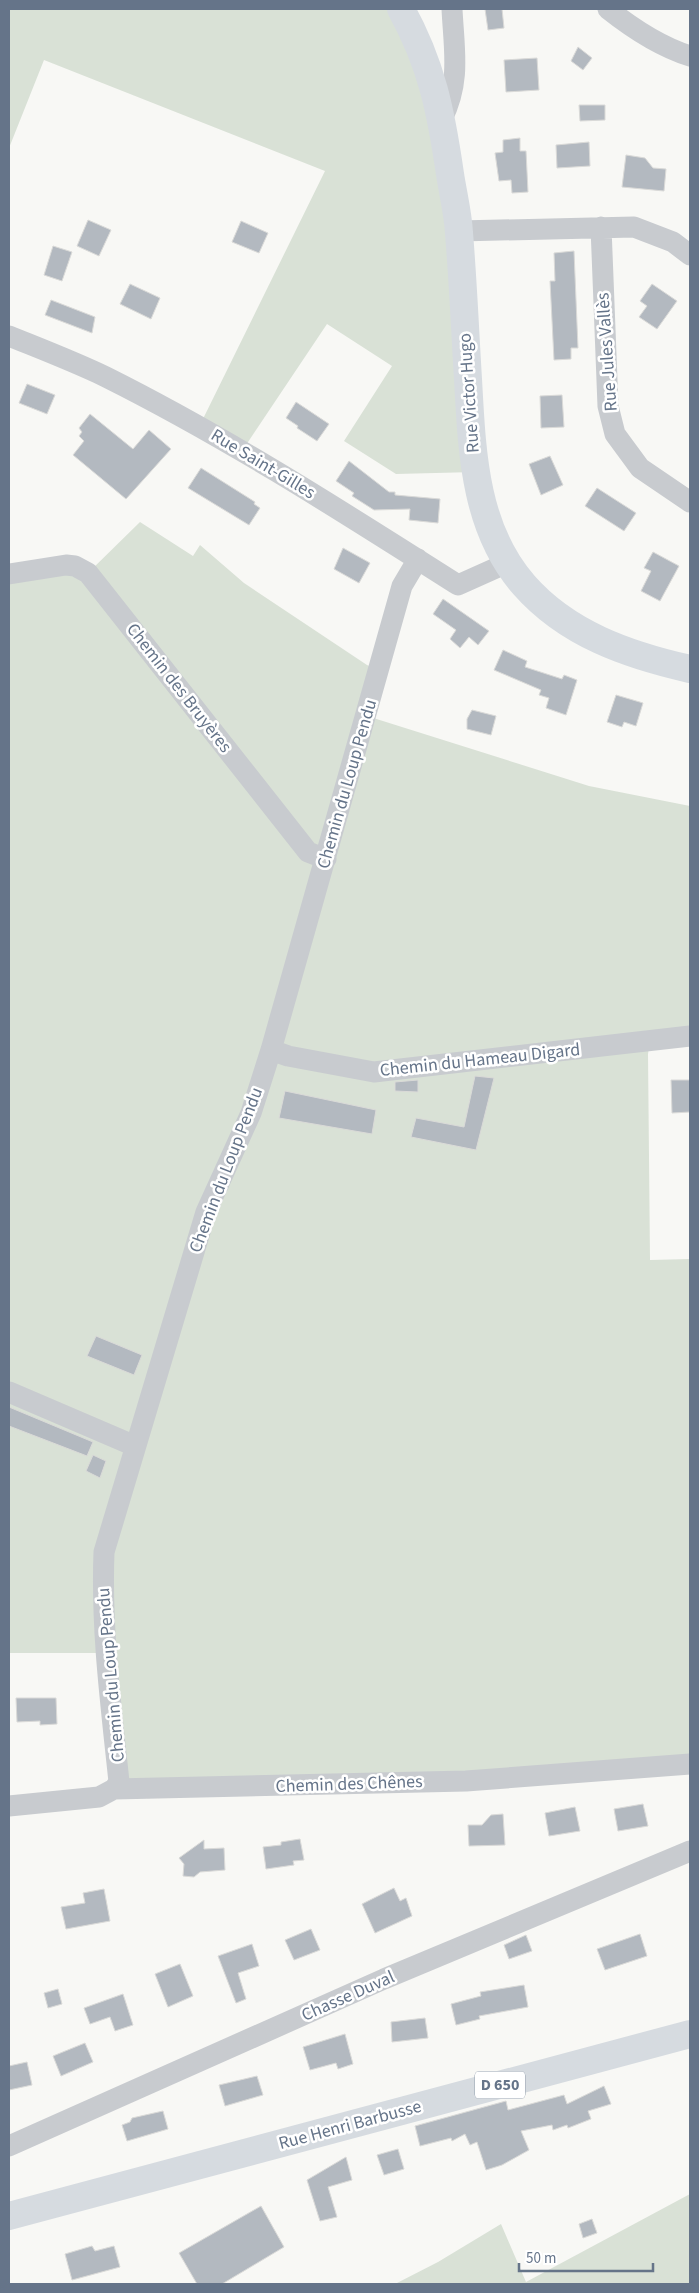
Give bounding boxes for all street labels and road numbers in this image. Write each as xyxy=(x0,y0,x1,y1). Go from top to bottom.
street label: Rue Jules Vallès xyxy=(590,292,624,412)
street label: Rue Victor Hugo xyxy=(452,332,486,454)
street label: Rue Saint-Gilles xyxy=(206,423,320,505)
street label: Chemin des Bruyères xyxy=(120,618,238,758)
street label: Chemin du Loup Pendu xyxy=(311,696,383,872)
street label: Chemin du Hameau Digard xyxy=(379,1037,581,1083)
street label: Chemin du Loup Pendu xyxy=(183,1084,269,1256)
street label: Chemin du Loup Pendu xyxy=(91,1587,131,1763)
street label: Chemin des Chênes xyxy=(275,1769,423,1799)
street label: Chasse Duval xyxy=(298,1964,398,2028)
road number: D 650 xyxy=(475,2072,525,2098)
street label: Rue Henri Barbusse xyxy=(276,2094,424,2156)

